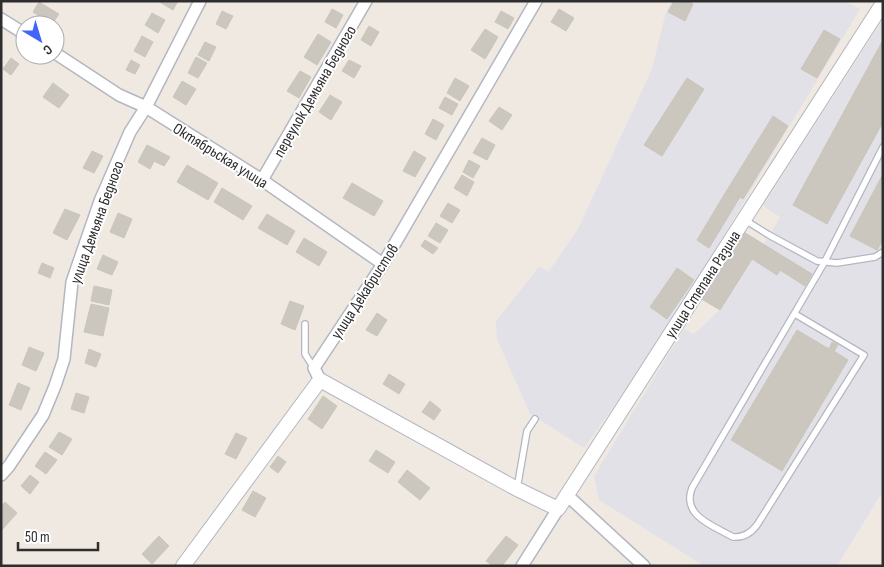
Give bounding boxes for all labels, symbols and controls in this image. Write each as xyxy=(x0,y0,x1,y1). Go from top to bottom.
north arrow xyxy=(15,15,65,65)
street label: переулок Демьяна Бедного xyxy=(270,22,361,161)
text: С xyxy=(40,41,56,59)
street label: Октябрьская улица xyxy=(169,119,271,193)
street label: улица Демьяна Бедного xyxy=(66,158,128,287)
street label: улица Степана Разина xyxy=(661,227,745,342)
street label: улица Декабристов xyxy=(327,241,403,343)
scale bar xyxy=(18,520,98,552)
text: 50 m xyxy=(25,528,50,547)

